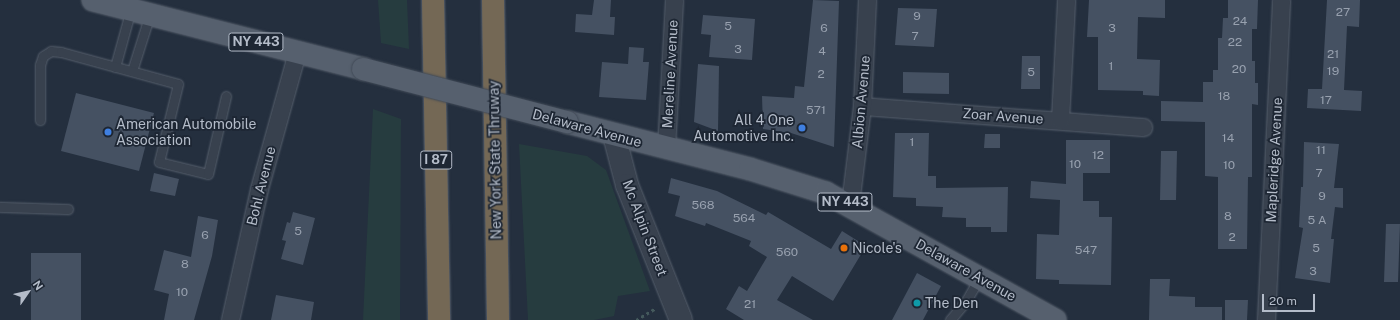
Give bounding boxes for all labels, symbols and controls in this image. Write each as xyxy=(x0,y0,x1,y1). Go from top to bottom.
house number: 27 xyxy=(1336,6,1350,20)
house number: 9 xyxy=(913,10,921,24)
house number: 24 xyxy=(1233,15,1247,29)
street label: Mereline Avenue xyxy=(659,19,681,129)
house number: 5 xyxy=(724,20,732,34)
house number: 6 xyxy=(820,22,828,36)
house number: 3 xyxy=(1108,22,1116,36)
house number: 7 xyxy=(911,30,919,44)
road number: NY 443 xyxy=(228,31,284,53)
house number: 22 xyxy=(1228,36,1242,50)
house number: 3 xyxy=(734,43,742,57)
house number: 4 xyxy=(818,45,826,59)
house number: 21 xyxy=(1327,48,1339,62)
street label: Albion Avenue xyxy=(849,55,873,149)
house number: 1 xyxy=(1109,60,1113,74)
house number: 20 xyxy=(1232,63,1246,77)
house number: 19 xyxy=(1327,65,1339,79)
house number: 5 xyxy=(1027,66,1035,80)
house number: 2 xyxy=(817,68,825,82)
street label: New York State Thruway xyxy=(485,80,505,240)
house number: 18 xyxy=(1218,90,1230,104)
house number: 17 xyxy=(1320,94,1332,108)
street label: Mapleridge Avenue xyxy=(1262,97,1286,223)
house number: 571 xyxy=(806,104,826,118)
street label: Delaware Avenue xyxy=(530,105,644,151)
street label: Zoar Avenue xyxy=(962,105,1044,127)
place label: All 4 One Automotive Inc. xyxy=(693,112,794,144)
place label: American Automobile Association xyxy=(116,116,257,148)
marker: All 4 One Automotive Inc. xyxy=(797,123,807,133)
marker: American Automobile Association xyxy=(103,127,113,137)
house number: 14 xyxy=(1222,132,1234,146)
house number: 1 xyxy=(910,136,914,150)
house number: 11 xyxy=(1316,144,1326,158)
street label: Bohl Avenue xyxy=(243,145,279,227)
road number: I 87 xyxy=(420,149,452,171)
house number: 12 xyxy=(1092,149,1104,163)
house number: 10 xyxy=(1069,158,1081,172)
house number: 10 xyxy=(1223,159,1235,173)
house number: 7 xyxy=(1315,167,1323,181)
street label: Mc Alpin Street xyxy=(619,178,671,278)
house number: 9 xyxy=(1318,190,1326,204)
road number: NY 443 xyxy=(817,191,873,213)
house number: 568 xyxy=(692,199,714,213)
house number: 8 xyxy=(1224,210,1232,224)
house number: 564 xyxy=(733,212,755,226)
house number: 5 A xyxy=(1307,214,1327,228)
house number: 5 xyxy=(294,225,302,239)
house number: 6 xyxy=(201,229,209,243)
house number: 2 xyxy=(1228,231,1236,245)
street label: Delaware Avenue xyxy=(913,235,1019,305)
place label: Nicole's xyxy=(852,240,902,256)
house number: 5 xyxy=(1312,242,1320,256)
marker: Nicole's xyxy=(839,243,849,253)
house number: 547 xyxy=(1075,244,1097,258)
house number: 560 xyxy=(776,246,798,260)
house number: 8 xyxy=(181,258,189,272)
house number: 3 xyxy=(1309,265,1317,279)
north arrow xyxy=(8,272,48,312)
text: N xyxy=(31,278,45,292)
house number: 10 xyxy=(176,286,188,300)
scale bar xyxy=(1264,286,1317,312)
text: 20 m xyxy=(1269,294,1297,308)
place label: The Den xyxy=(925,295,978,311)
house number: 21 xyxy=(744,298,756,312)
marker: The Den xyxy=(912,298,922,308)

